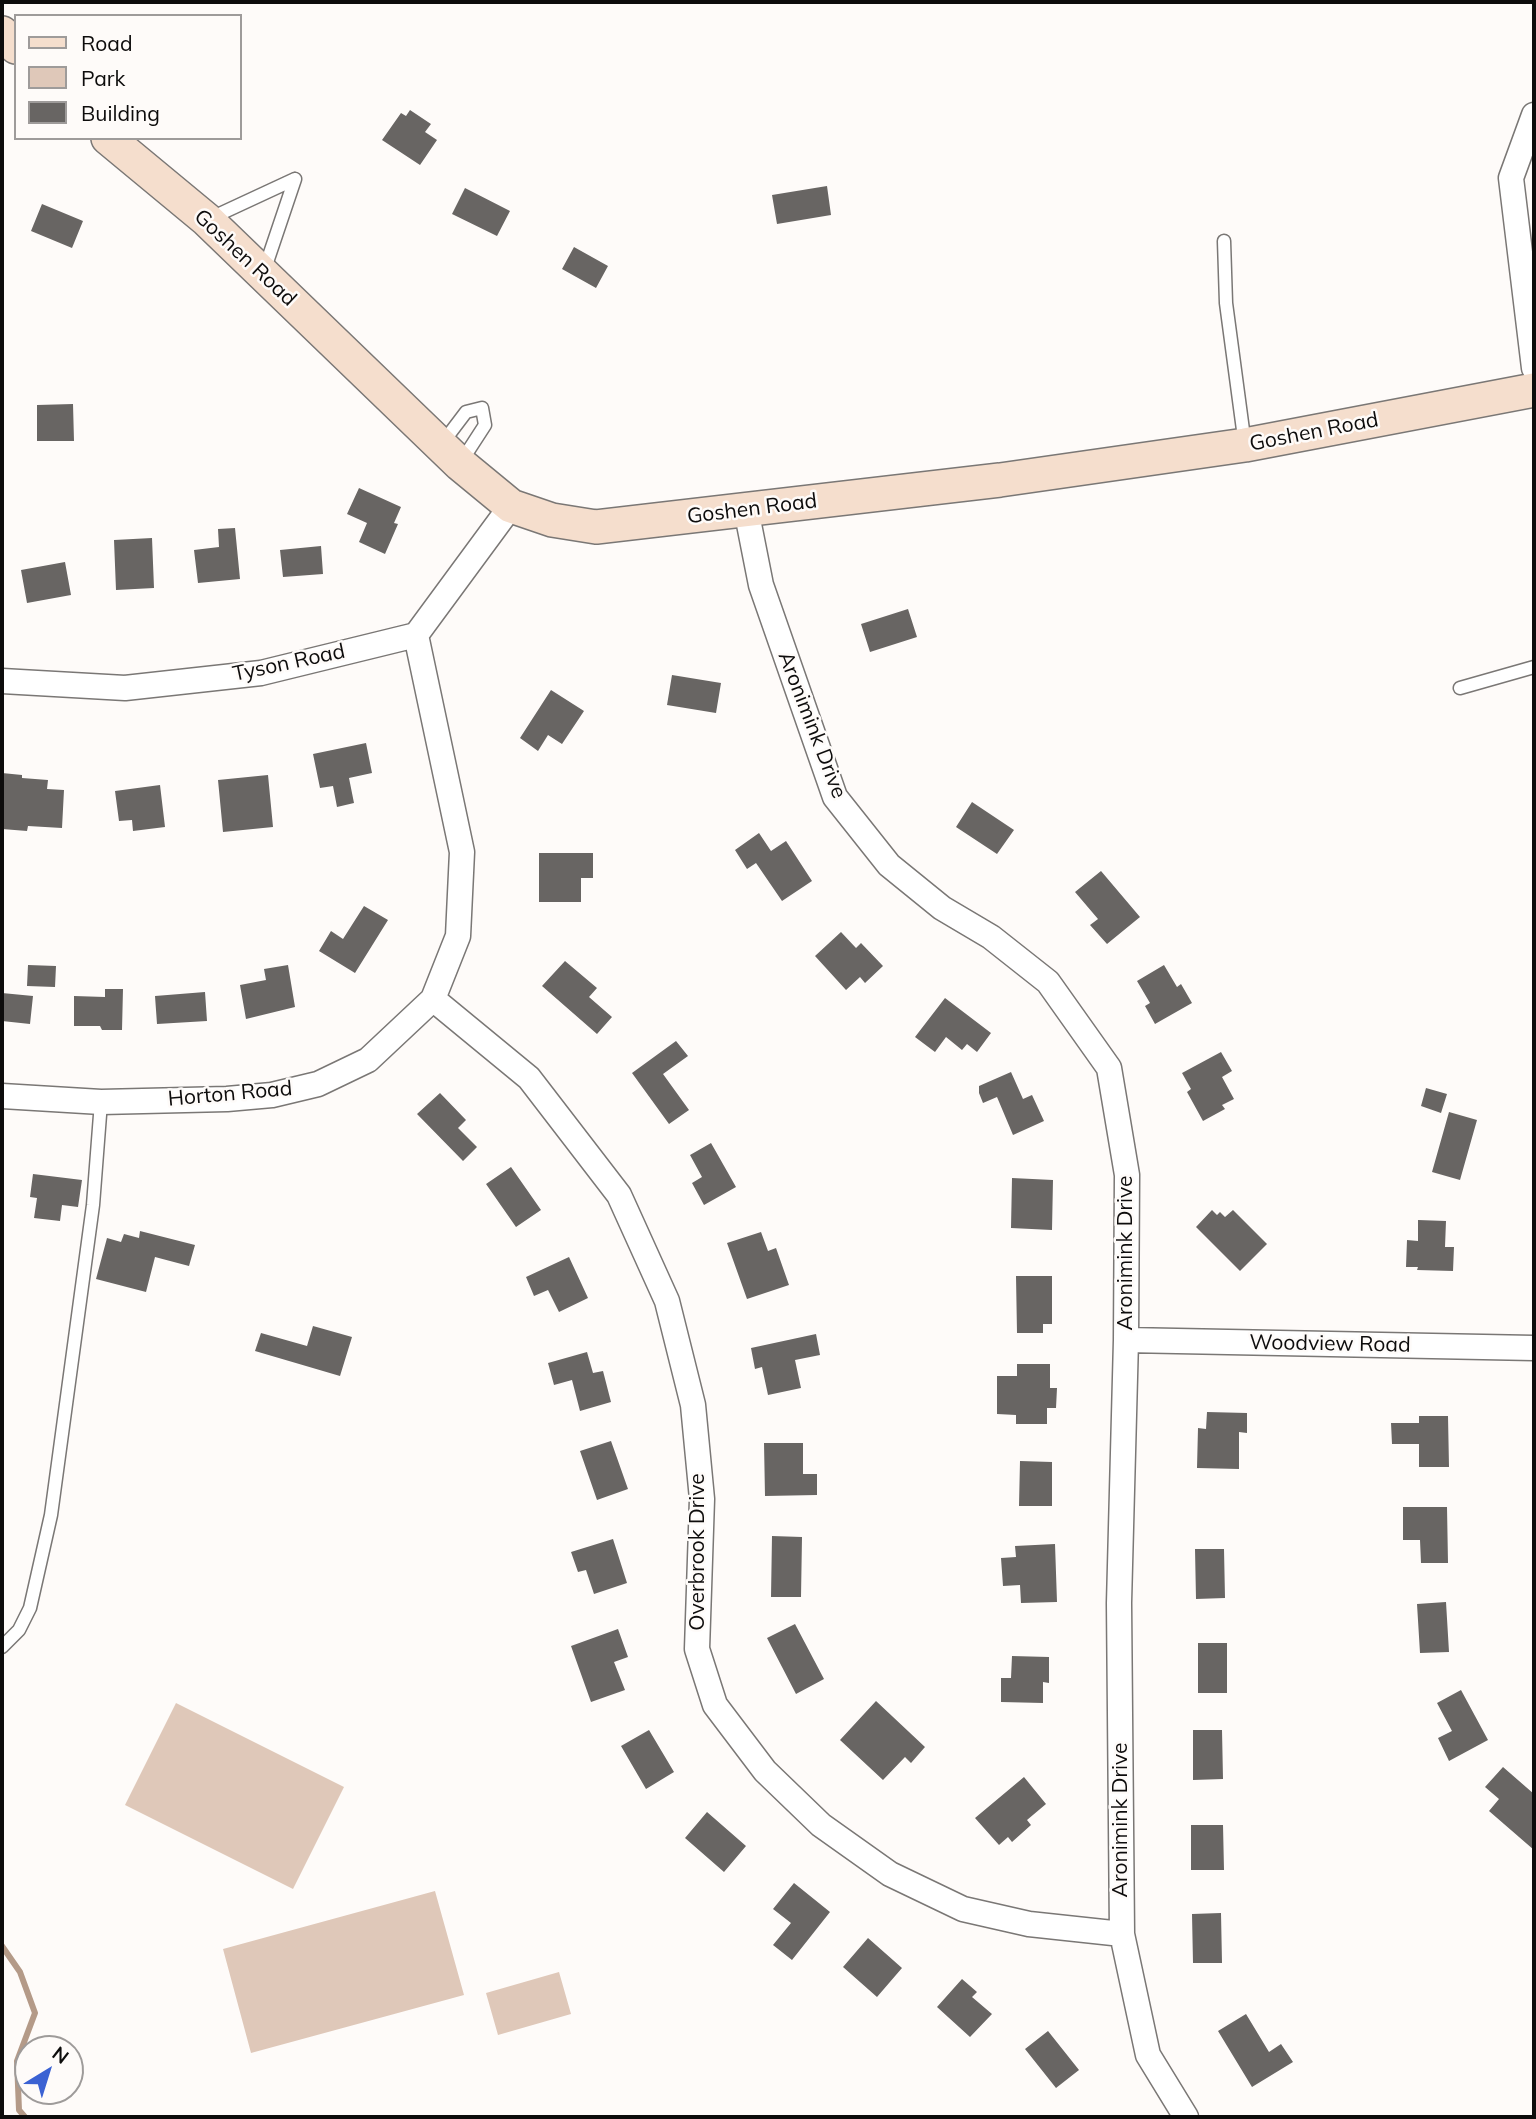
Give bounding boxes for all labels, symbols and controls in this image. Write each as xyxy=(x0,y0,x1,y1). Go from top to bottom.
legend xyxy=(14,14,242,140)
text: Road xyxy=(81,30,132,56)
text: Park xyxy=(81,65,125,91)
text: Building xyxy=(81,100,160,126)
street label: Goshen Road xyxy=(189,204,301,312)
street label: Goshen Road xyxy=(1247,407,1381,457)
street label: Goshen Road xyxy=(686,489,818,529)
street label: Tyson Road xyxy=(231,639,347,687)
street label: Aronimink Drive xyxy=(772,648,852,802)
street label: Horton Road xyxy=(167,1076,293,1112)
street label: Aronimink Drive xyxy=(1113,1176,1139,1330)
street label: Woodview Road xyxy=(1249,1330,1411,1358)
street label: Overbrook Drive xyxy=(685,1473,711,1631)
street label: Aronimink Drive xyxy=(1108,1743,1134,1897)
north arrow xyxy=(14,2035,84,2105)
text: N xyxy=(48,2041,74,2069)

